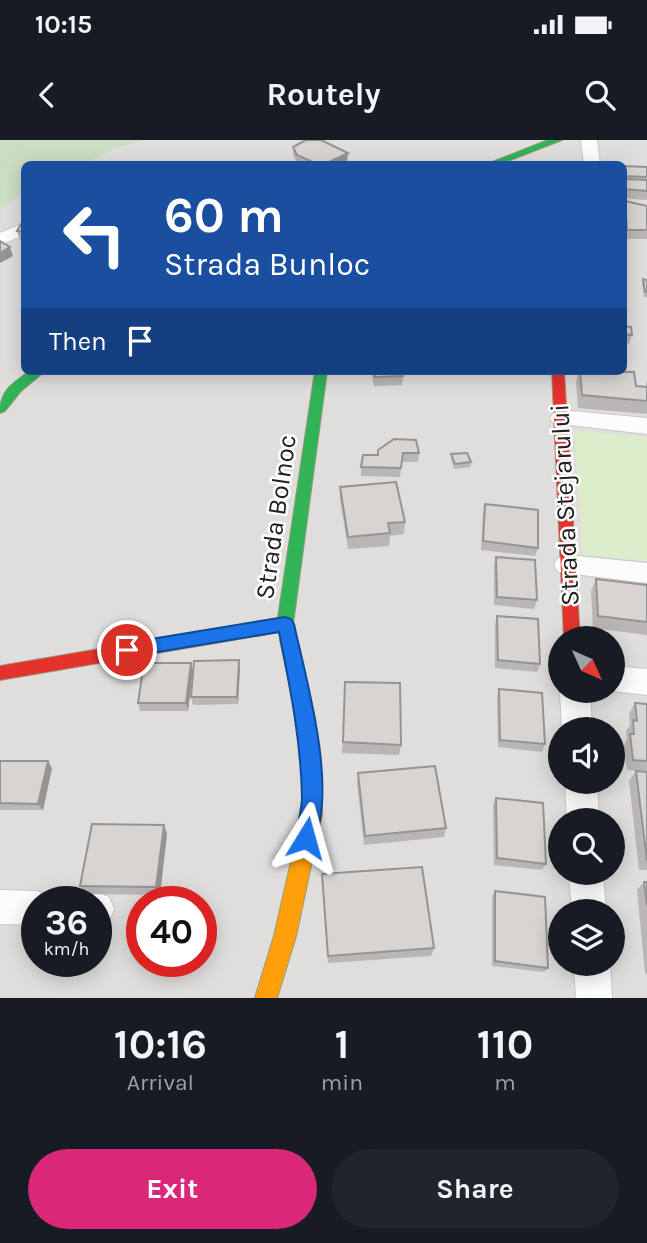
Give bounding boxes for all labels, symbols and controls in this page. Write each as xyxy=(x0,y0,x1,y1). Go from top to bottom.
text: 10:15 xyxy=(35,9,92,40)
icon: back xyxy=(28,76,66,114)
text: Routely xyxy=(266,76,381,113)
icon: search xyxy=(581,76,619,114)
text: 60 m xyxy=(164,187,284,244)
icon: left xyxy=(49,189,140,280)
text: Strada Bunloc xyxy=(164,246,370,283)
icon: arrive xyxy=(121,322,159,360)
text: Then xyxy=(49,326,107,357)
street label: Strada Stejarului xyxy=(544,403,586,607)
street label: Strada Bolnoc xyxy=(249,433,303,601)
pin xyxy=(97,620,157,680)
north arrow xyxy=(548,626,625,704)
map controls xyxy=(548,626,625,976)
icon: arrive xyxy=(108,631,146,669)
button: sound xyxy=(548,717,625,794)
position arrow xyxy=(269,801,343,875)
button: search xyxy=(548,808,625,885)
speed limit sign: 40 xyxy=(126,886,217,977)
button: layers xyxy=(548,899,625,976)
text: 36 xyxy=(45,902,88,943)
text: km/h xyxy=(44,938,89,960)
text: 10:16 xyxy=(114,1019,207,1069)
text: 1 xyxy=(334,1019,349,1069)
text: 110 xyxy=(477,1019,533,1069)
text: Arrival xyxy=(127,1069,194,1096)
text: min xyxy=(321,1069,363,1096)
text: m xyxy=(494,1069,516,1096)
button: Exit xyxy=(28,1149,317,1229)
button: Share xyxy=(331,1149,619,1229)

